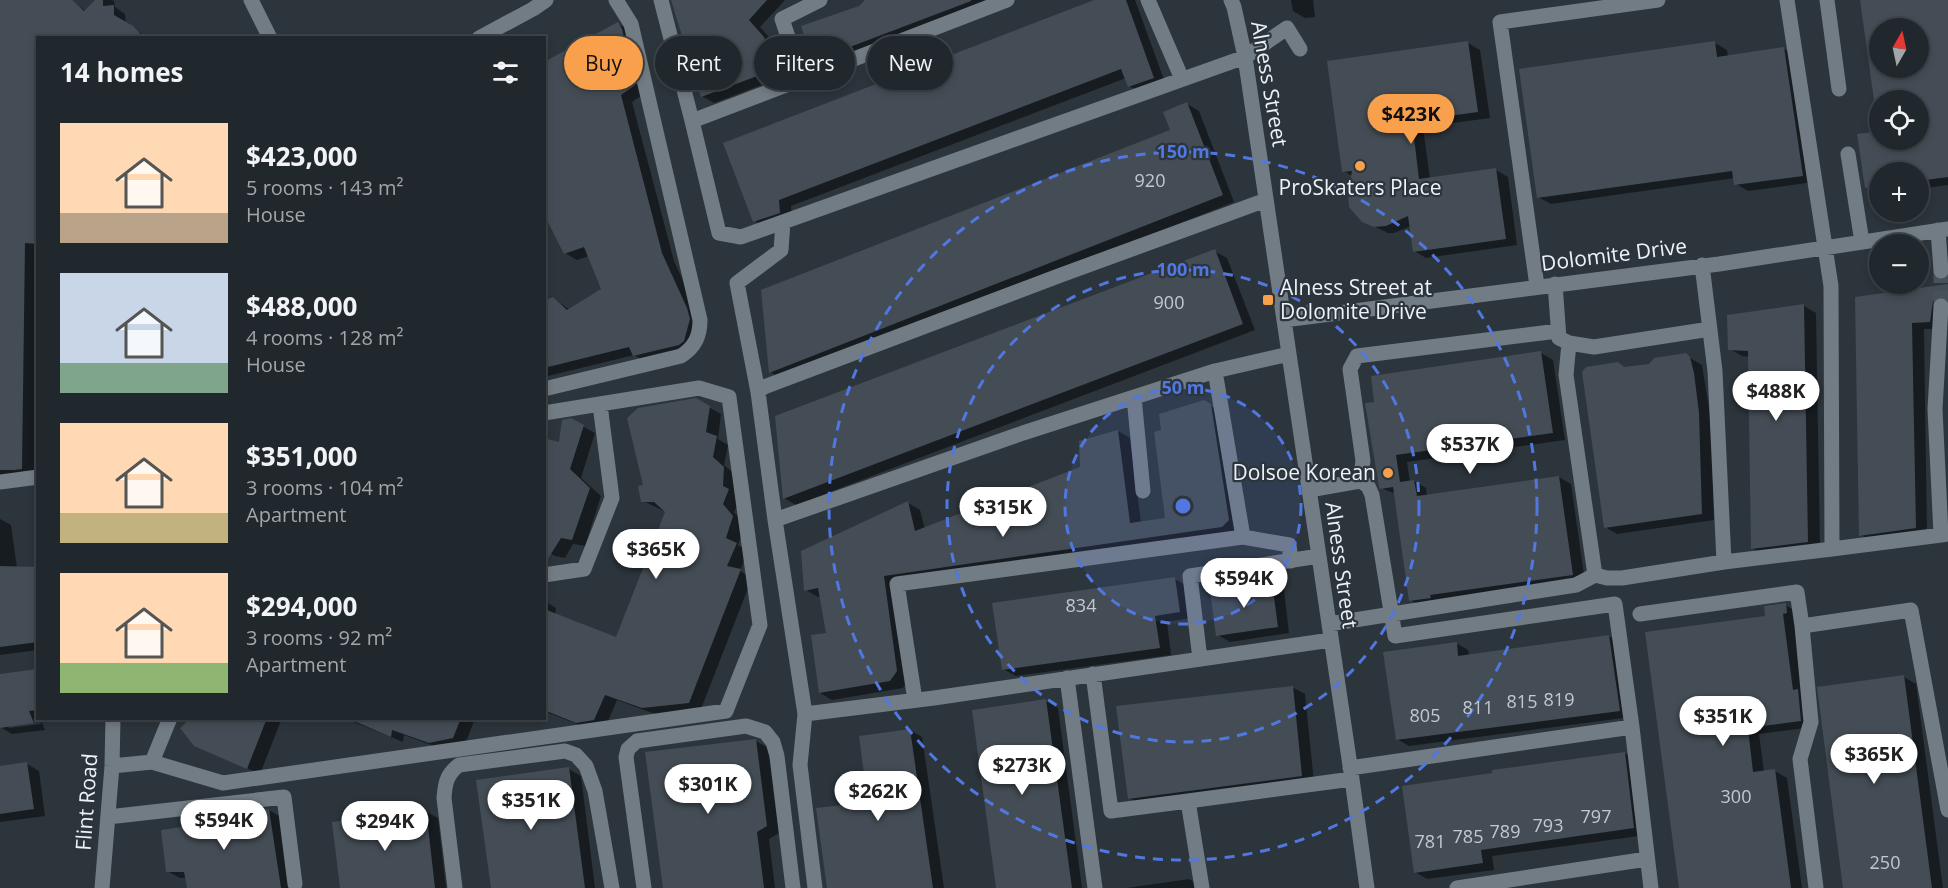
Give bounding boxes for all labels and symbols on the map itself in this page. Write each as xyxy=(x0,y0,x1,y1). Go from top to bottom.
north arrow xyxy=(1869,18,1929,78)
street label: Alness Street xyxy=(1245,19,1295,149)
pin: $423K xyxy=(1369,94,1453,145)
text: 150 m xyxy=(1156,139,1210,163)
marker: ProSkaters Place xyxy=(1353,159,1367,173)
house number: 920 xyxy=(1135,168,1165,192)
place label: ProSkaters Place xyxy=(1279,173,1441,201)
street label: Dolomite Drive xyxy=(1539,231,1688,277)
text: 100 m xyxy=(1156,257,1210,281)
place label: Alness Street at Dolomite Drive xyxy=(1280,273,1432,325)
house number: 900 xyxy=(1154,290,1184,314)
marker: Alness Street at Dolomite Drive xyxy=(1261,293,1275,307)
pin: $488K xyxy=(1734,371,1818,422)
text: 50 m xyxy=(1162,375,1204,399)
pin: $537K xyxy=(1428,424,1512,475)
place label: Dolsoe Korean xyxy=(1233,458,1376,486)
marker: Dolsoe Korean xyxy=(1381,466,1395,480)
pin: $315K xyxy=(961,487,1045,538)
centre of rings xyxy=(1173,496,1193,516)
street label: Alness Street xyxy=(1319,500,1365,630)
pin: $365K xyxy=(614,529,698,580)
pin: $594K xyxy=(1202,558,1286,609)
house number: 834 xyxy=(1066,593,1096,617)
house number: 819 xyxy=(1544,687,1574,711)
house number: 815 xyxy=(1507,689,1537,713)
house number: 811 xyxy=(1463,695,1493,719)
pin: $351K xyxy=(1681,696,1765,747)
house number: 805 xyxy=(1410,703,1440,727)
pin: $365K xyxy=(1832,734,1916,785)
pin: $273K xyxy=(980,745,1064,796)
street label: Flint Road xyxy=(69,752,103,851)
pin: $301K xyxy=(666,764,750,815)
pin: $262K xyxy=(836,771,920,822)
pin: $351K xyxy=(489,780,573,831)
house number: 300 xyxy=(1721,784,1751,808)
pin: $594K xyxy=(182,800,266,851)
pin: $294K xyxy=(343,801,427,852)
house number: 797 xyxy=(1581,804,1611,828)
house number: 793 xyxy=(1533,813,1563,837)
house number: 789 xyxy=(1490,819,1520,843)
house number: 785 xyxy=(1453,824,1483,848)
house number: 781 xyxy=(1415,829,1445,853)
house number: 250 xyxy=(1870,850,1900,874)

